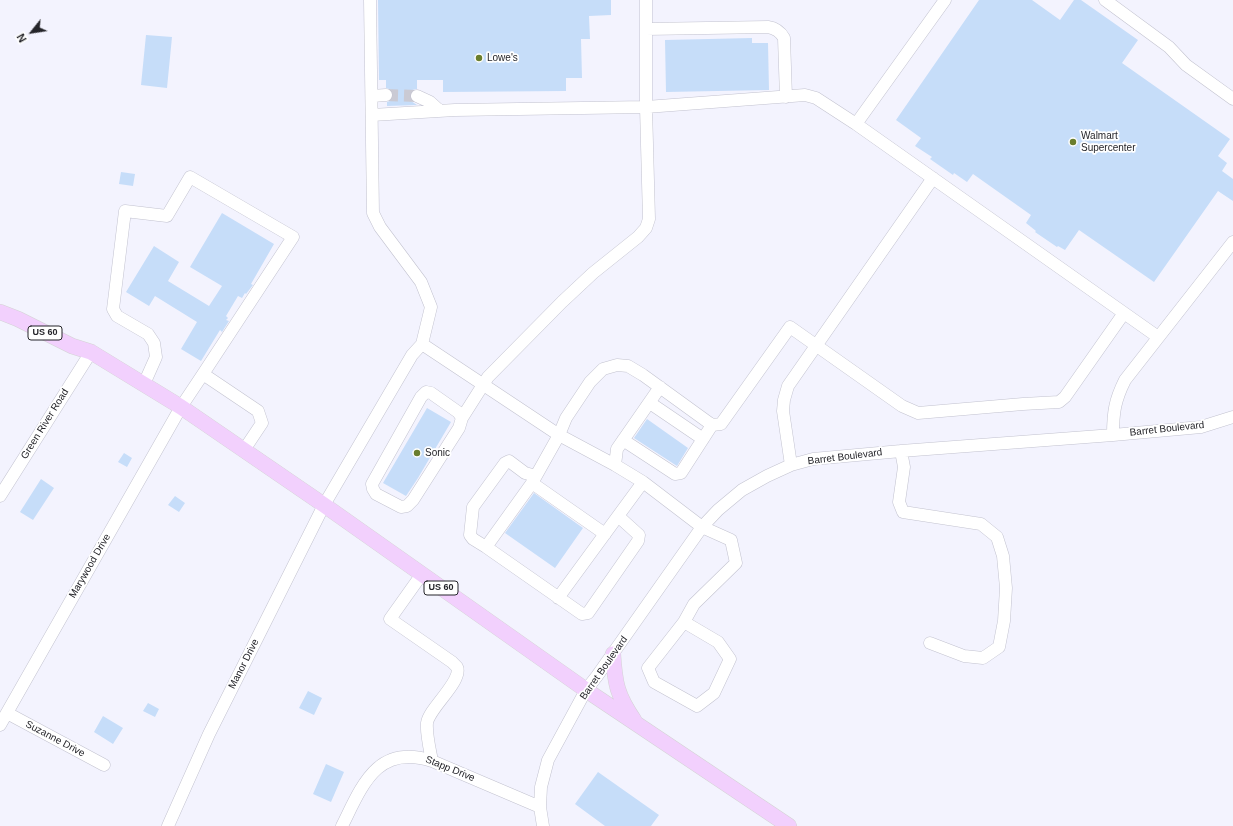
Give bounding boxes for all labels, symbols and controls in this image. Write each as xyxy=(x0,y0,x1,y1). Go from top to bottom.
north arrow xyxy=(12,12,52,52)
text: N xyxy=(14,32,29,44)
place label: Lowe's xyxy=(487,52,518,64)
marker: Lowe's xyxy=(474,53,484,63)
place label: Walmart Supercenter xyxy=(1081,130,1135,154)
marker: Walmart Supercenter xyxy=(1068,137,1078,147)
road number: US 60 xyxy=(28,326,62,340)
street label: Green River Road xyxy=(19,387,71,461)
street label: Barret Boulevard xyxy=(1129,419,1205,439)
street label: Barret Boulevard xyxy=(807,446,883,468)
place label: Sonic xyxy=(425,447,450,459)
marker: Sonic xyxy=(412,448,422,458)
street label: Marywood Drive xyxy=(67,532,113,600)
road number: US 60 xyxy=(424,581,458,595)
street label: Barret Boulevard xyxy=(578,634,630,702)
street label: Manor Drive xyxy=(226,637,262,691)
street label: Suzanne Drive xyxy=(23,718,87,760)
street label: Stapp Drive xyxy=(424,754,476,784)

